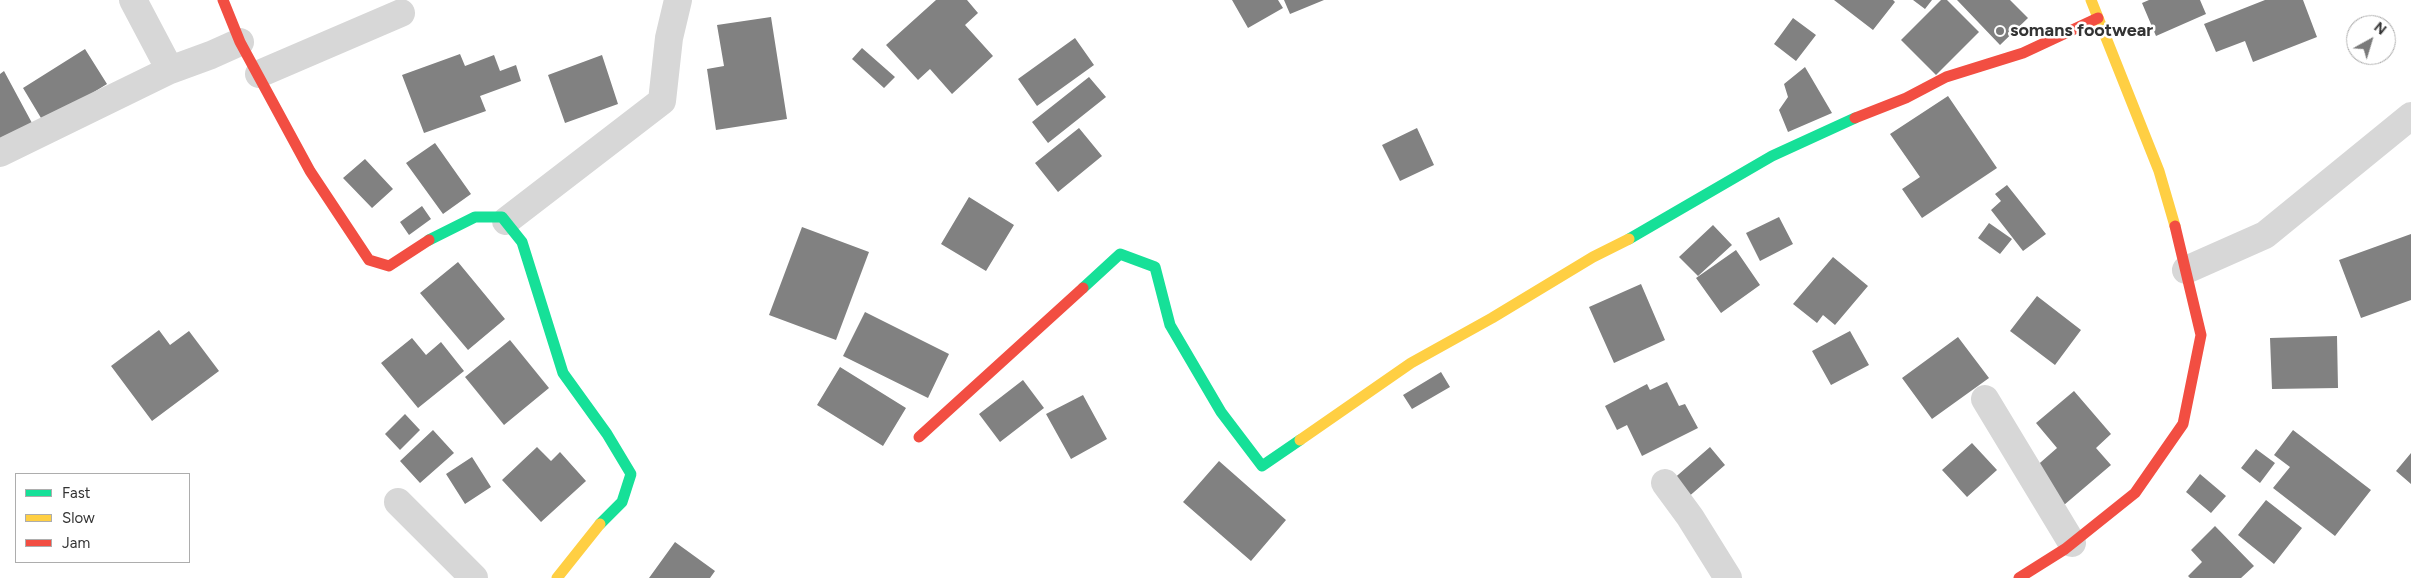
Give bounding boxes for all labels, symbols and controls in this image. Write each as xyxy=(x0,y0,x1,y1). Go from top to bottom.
north arrow xyxy=(2346,15,2396,65)
text: N xyxy=(2371,19,2390,39)
place label: somans footwear xyxy=(2010,20,2153,42)
marker: somans footwear xyxy=(1994,25,2006,37)
legend xyxy=(15,473,190,563)
text: Fast xyxy=(62,484,90,502)
text: Slow xyxy=(62,509,95,527)
text: Jam xyxy=(62,534,90,552)

